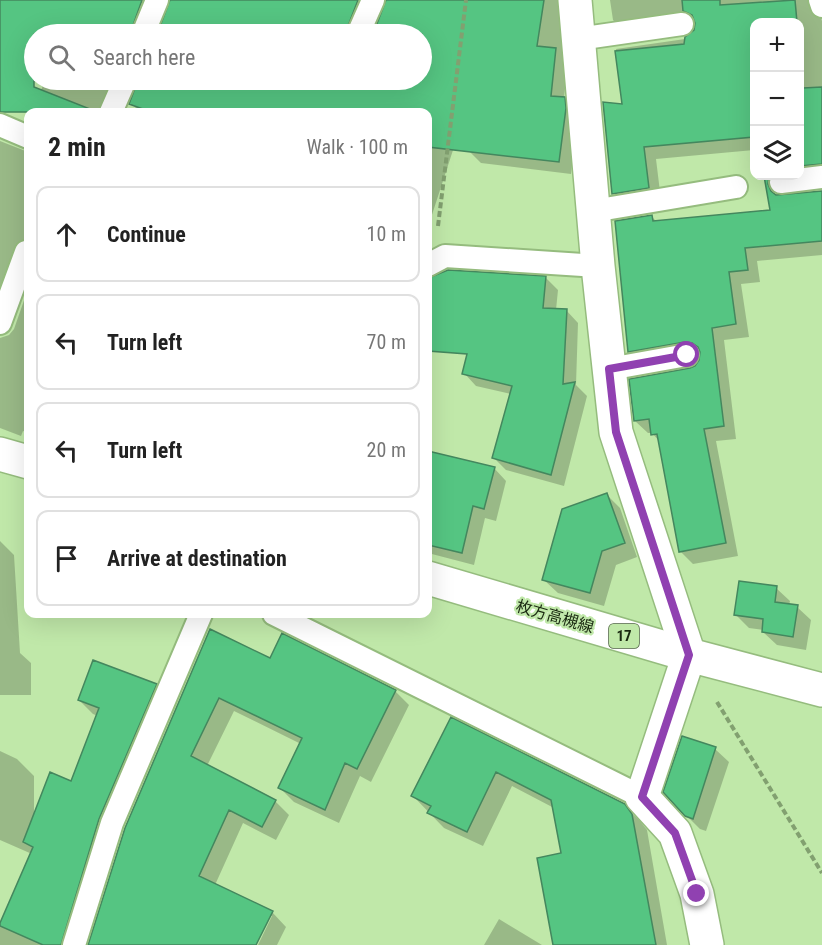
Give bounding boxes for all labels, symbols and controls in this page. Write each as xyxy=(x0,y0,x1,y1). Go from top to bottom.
map controls xyxy=(750,18,804,180)
button: + xyxy=(750,18,804,72)
search box xyxy=(24,24,432,90)
icon: search xyxy=(45,41,78,74)
text: Search here xyxy=(93,45,195,70)
button: − xyxy=(750,72,804,126)
button: layers xyxy=(750,126,804,180)
text: 2 min xyxy=(48,132,106,162)
text: Walk · 100 m xyxy=(307,135,408,159)
icon: ahead xyxy=(50,218,83,251)
text: Continue xyxy=(107,222,186,247)
text: 10 m xyxy=(367,222,406,246)
icon: left xyxy=(50,326,83,359)
text: Turn left xyxy=(107,330,182,355)
text: 70 m xyxy=(367,330,406,354)
route start xyxy=(673,341,699,367)
icon: left xyxy=(50,434,83,467)
text: Turn left xyxy=(107,438,182,463)
text: 20 m xyxy=(367,438,406,462)
icon: arrive xyxy=(50,542,83,575)
text: Arrive at destination xyxy=(107,546,287,571)
street label: 枚方高槻線 xyxy=(514,596,596,637)
road number: 17 xyxy=(609,624,639,648)
route end xyxy=(683,880,709,906)

